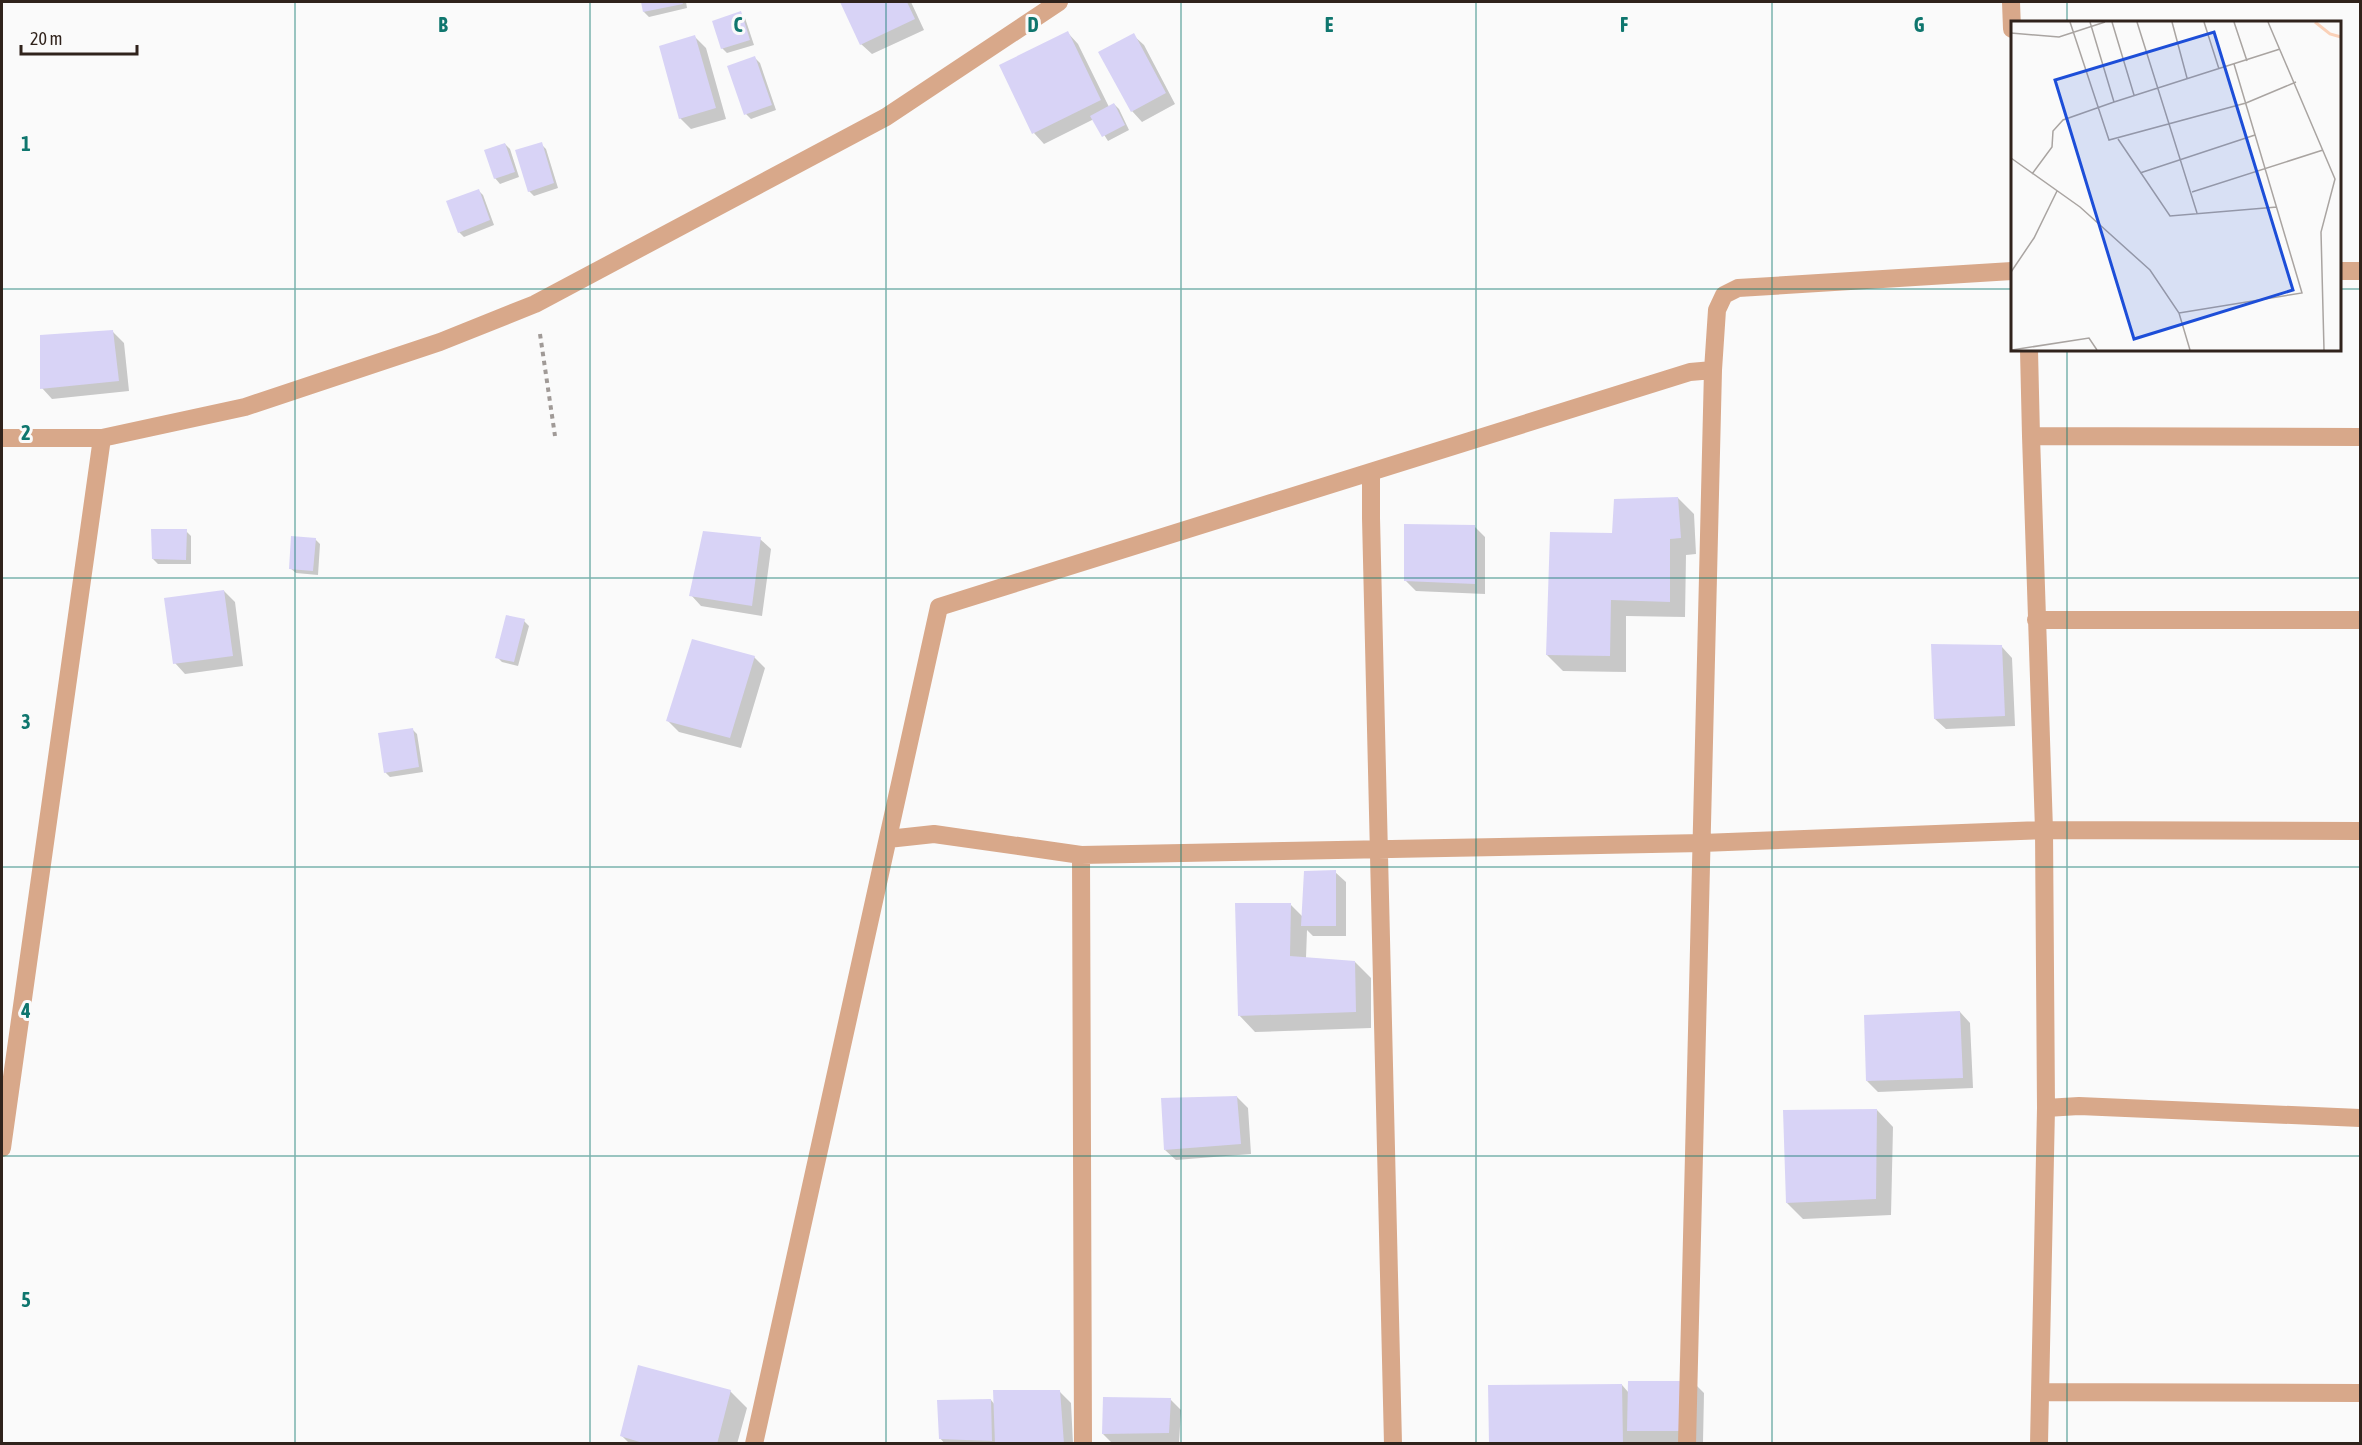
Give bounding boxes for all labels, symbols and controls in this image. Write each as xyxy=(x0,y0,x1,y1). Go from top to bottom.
text: B xyxy=(438,13,448,36)
text: C xyxy=(734,13,743,36)
text: D xyxy=(1027,13,1039,36)
text: E xyxy=(1325,13,1334,36)
text: F xyxy=(1620,13,1628,36)
text: G xyxy=(1914,13,1925,36)
scale bar xyxy=(21,18,136,56)
inset map xyxy=(2011,21,2341,351)
text: 20 m xyxy=(30,28,62,49)
text: 1 xyxy=(21,132,31,155)
text: 2 xyxy=(21,421,31,444)
text: 3 xyxy=(21,710,31,733)
text: 4 xyxy=(20,999,31,1022)
text: 5 xyxy=(21,1288,31,1311)

